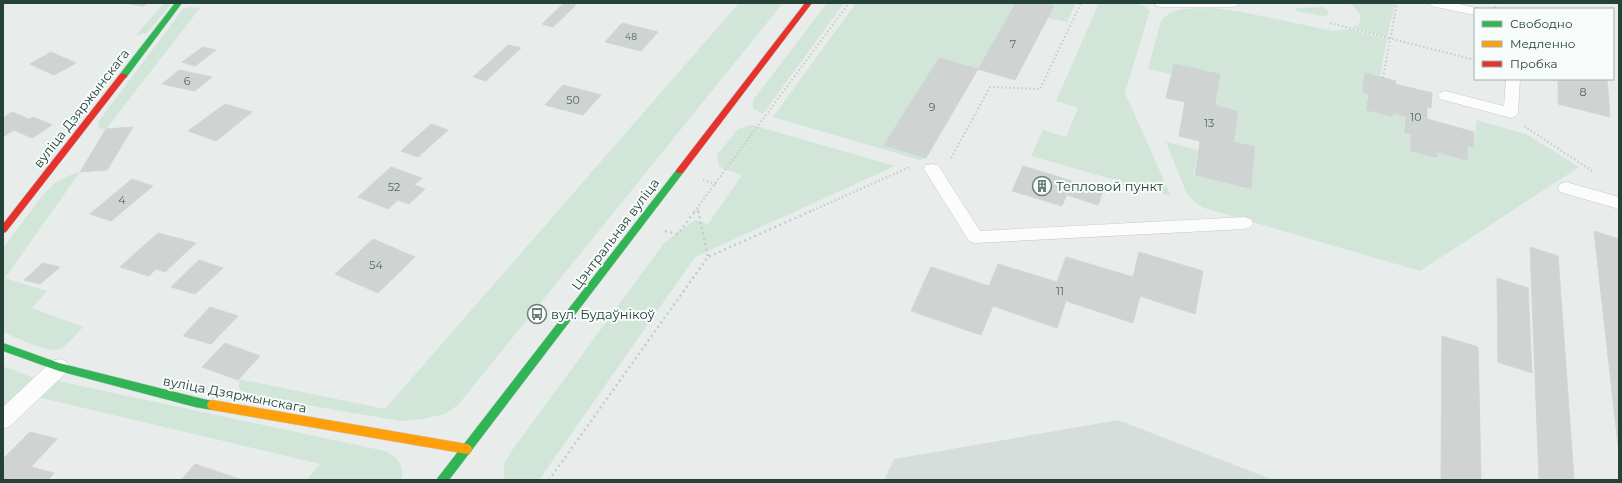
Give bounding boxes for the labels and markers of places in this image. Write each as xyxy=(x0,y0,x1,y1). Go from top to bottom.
building icon: Тепловой пункт xyxy=(1031,175,1053,197)
place label: Тепловой пункт xyxy=(1056,178,1164,194)
bus stop icon: вул. Будаўнікоў xyxy=(526,303,548,325)
place label: вул. Будаўнікоў xyxy=(551,306,655,322)

